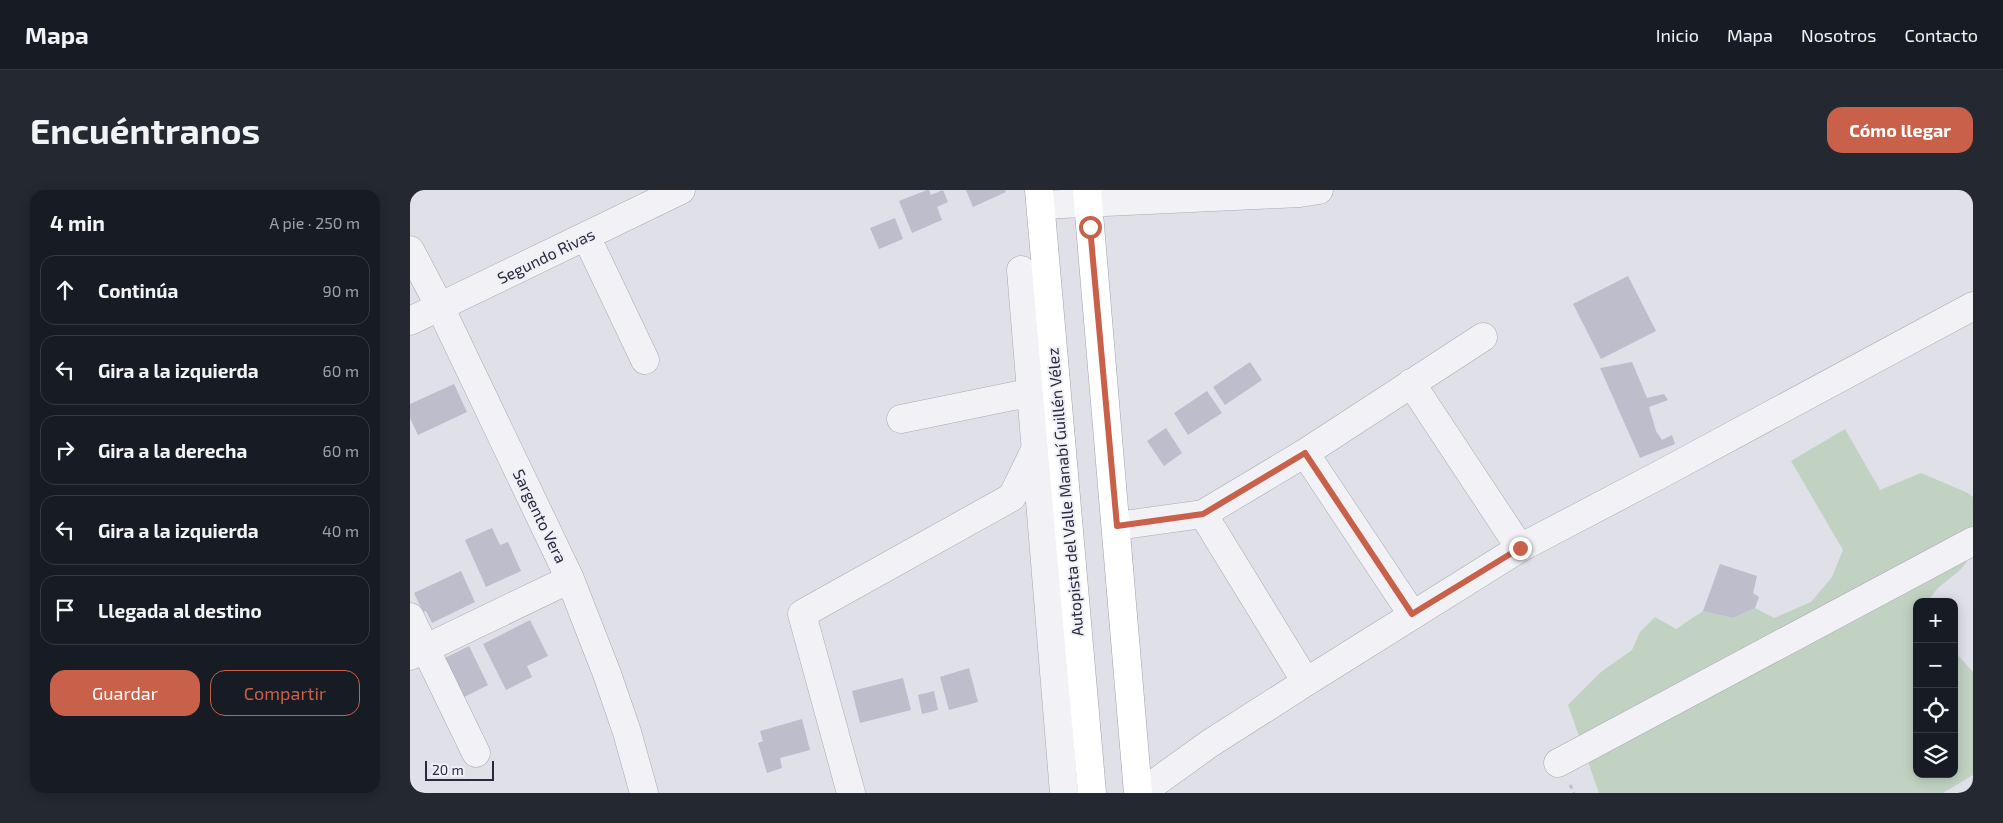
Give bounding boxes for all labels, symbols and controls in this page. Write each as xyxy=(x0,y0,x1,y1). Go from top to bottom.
text: Mapa xyxy=(25,20,89,49)
text: Inicio xyxy=(1656,24,1699,46)
text: Mapa xyxy=(1727,24,1773,46)
text: Nosotros xyxy=(1801,24,1876,46)
text: Contacto xyxy=(1904,24,1978,46)
button: Cómo llegar xyxy=(1827,107,1973,153)
text: Encuéntranos xyxy=(30,109,260,151)
text: 4 min xyxy=(50,210,105,235)
text: A pie · 250 m xyxy=(269,213,360,232)
route start xyxy=(1079,216,1102,239)
street label: Segundo Rivas xyxy=(494,224,598,287)
icon: ahead xyxy=(51,276,79,304)
text: Continúa xyxy=(98,279,178,302)
text: 90 m xyxy=(323,281,359,300)
street label: Autopista del Valle Manabí Guillén Vélez xyxy=(1042,347,1087,637)
icon: left xyxy=(51,356,79,384)
text: Gira a la izquierda xyxy=(98,359,259,382)
text: 60 m xyxy=(323,361,359,380)
icon: right xyxy=(51,436,79,464)
text: Gira a la derecha xyxy=(98,439,247,462)
text: 60 m xyxy=(323,441,359,460)
street label: Sargento Vera xyxy=(510,466,571,566)
icon: left xyxy=(51,516,79,544)
text: Gira a la izquierda xyxy=(98,519,259,542)
text: 40 m xyxy=(322,521,359,540)
route end xyxy=(1509,537,1532,560)
icon: arrive xyxy=(51,596,79,624)
map controls xyxy=(1913,598,1958,778)
button: + xyxy=(1913,598,1958,643)
text: Llegada al destino xyxy=(98,599,262,622)
button: − xyxy=(1913,643,1958,688)
button: Guardar xyxy=(50,670,200,716)
button: Compartir xyxy=(210,670,360,716)
button: locate xyxy=(1913,688,1958,733)
button: layers xyxy=(1913,733,1958,778)
scale bar xyxy=(425,758,494,781)
text: 20 m xyxy=(432,761,464,778)

